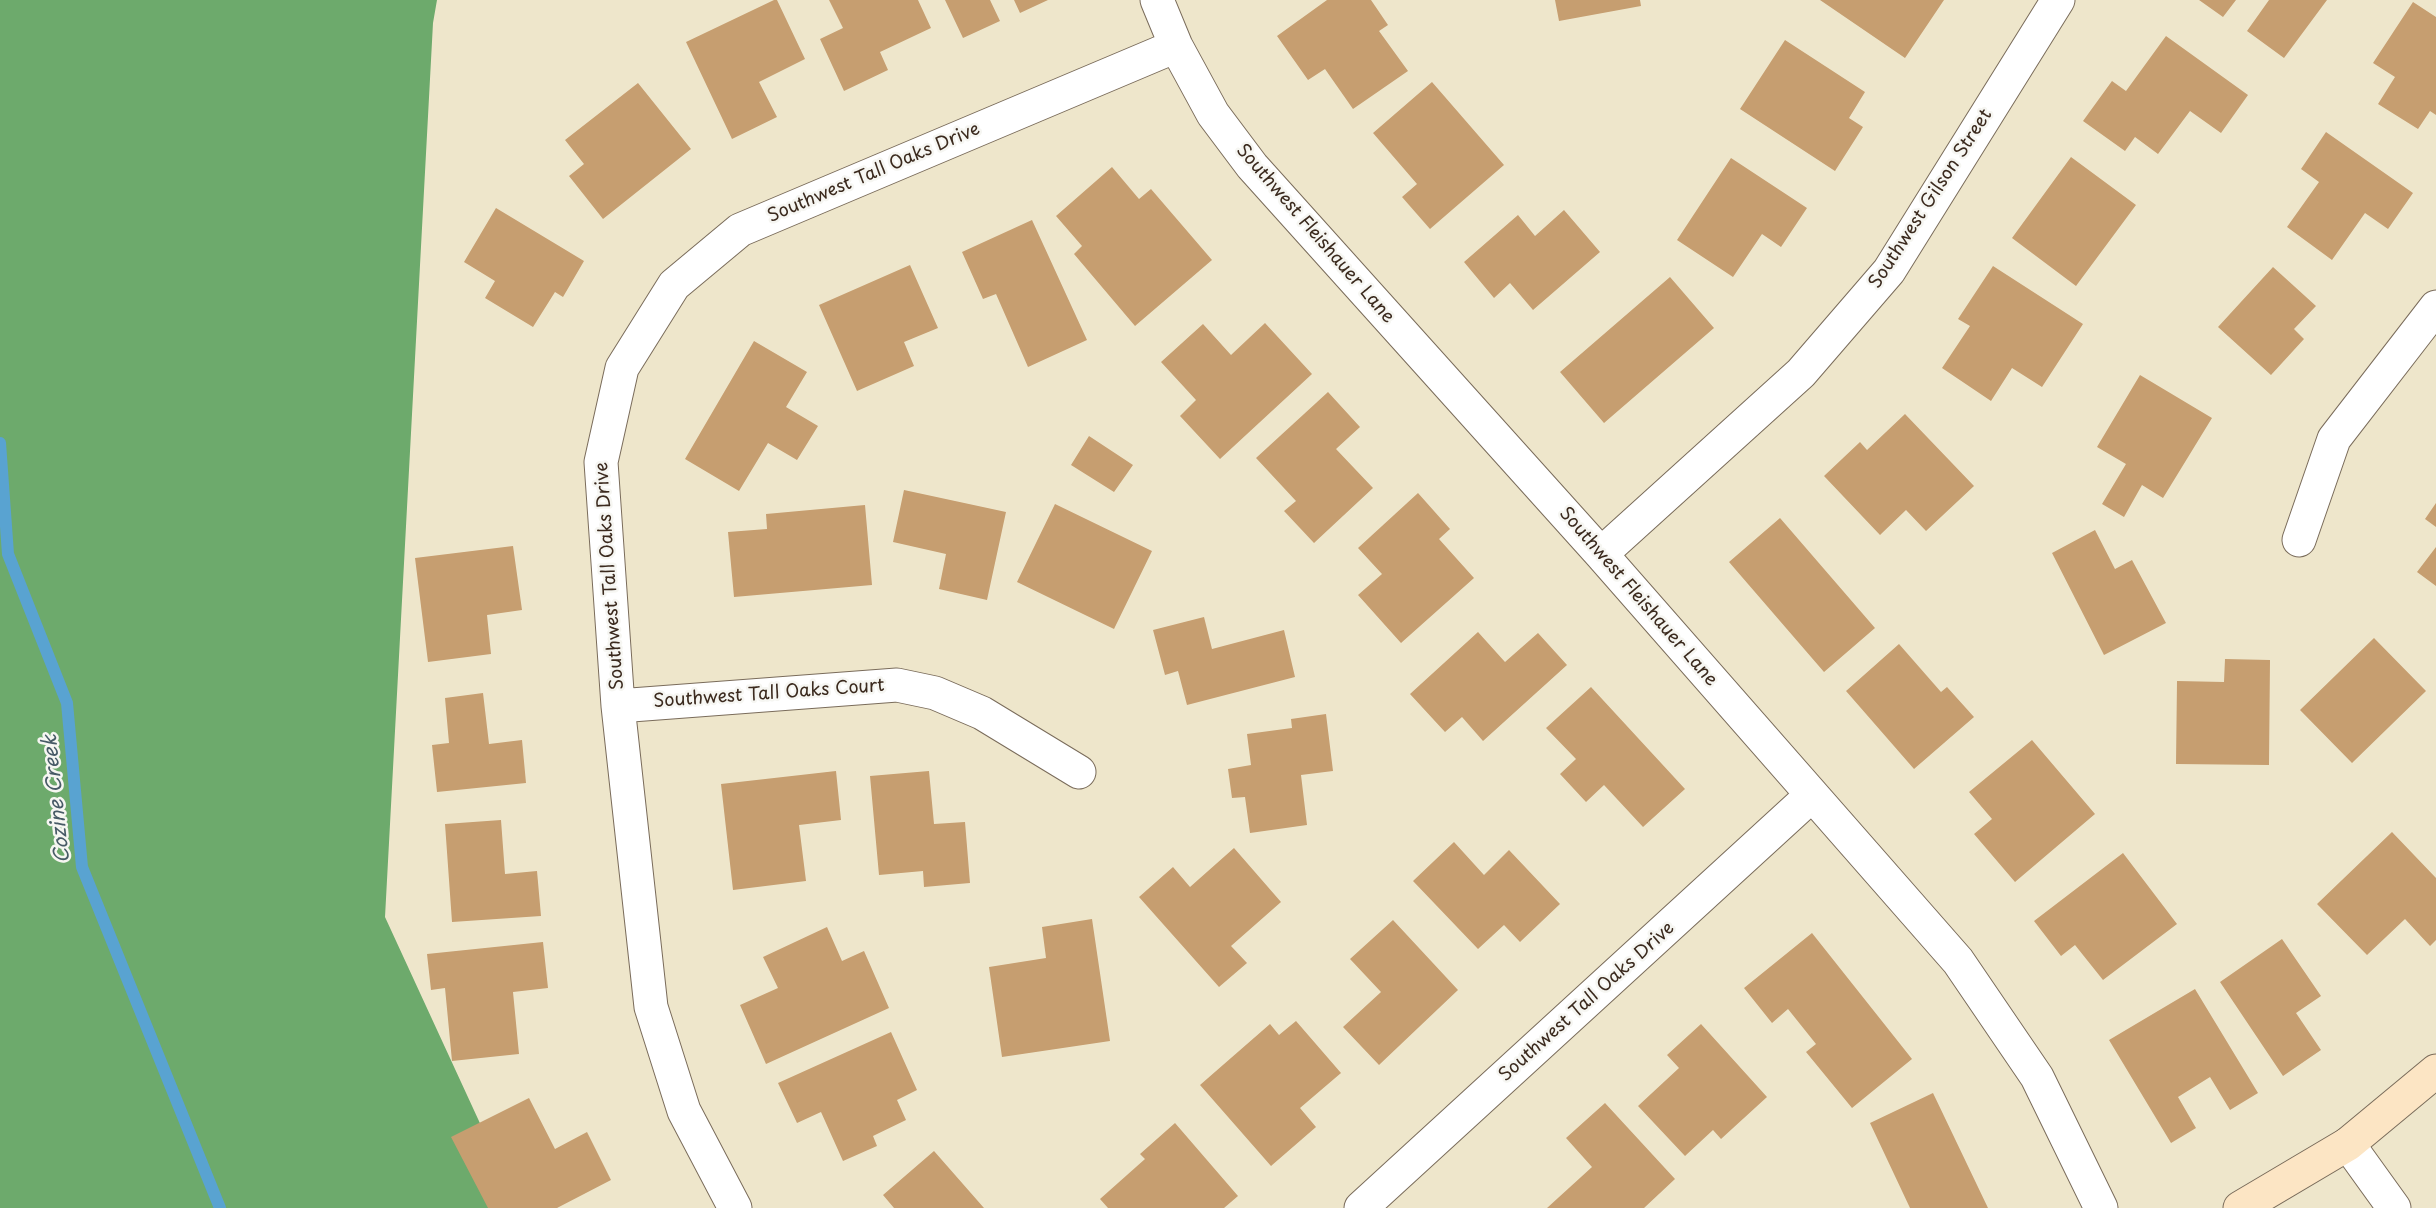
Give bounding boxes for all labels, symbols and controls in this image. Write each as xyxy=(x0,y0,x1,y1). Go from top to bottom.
street label: Southwest Gilson Street xyxy=(1865,105,1997,293)
street label: Southwest Tall Oaks Drive xyxy=(765,118,983,228)
street label: Southwest Fleishauer Lane xyxy=(1231,140,1399,328)
street label: Southwest Tall Oaks Drive xyxy=(591,461,629,691)
street label: Southwest Fleishauer Lane xyxy=(1554,503,1722,691)
street label: Southwest Tall Oaks Court xyxy=(653,675,885,713)
water label: Cozine Creek xyxy=(38,734,76,864)
street label: Southwest Tall Oaks Drive xyxy=(1495,918,1679,1086)

